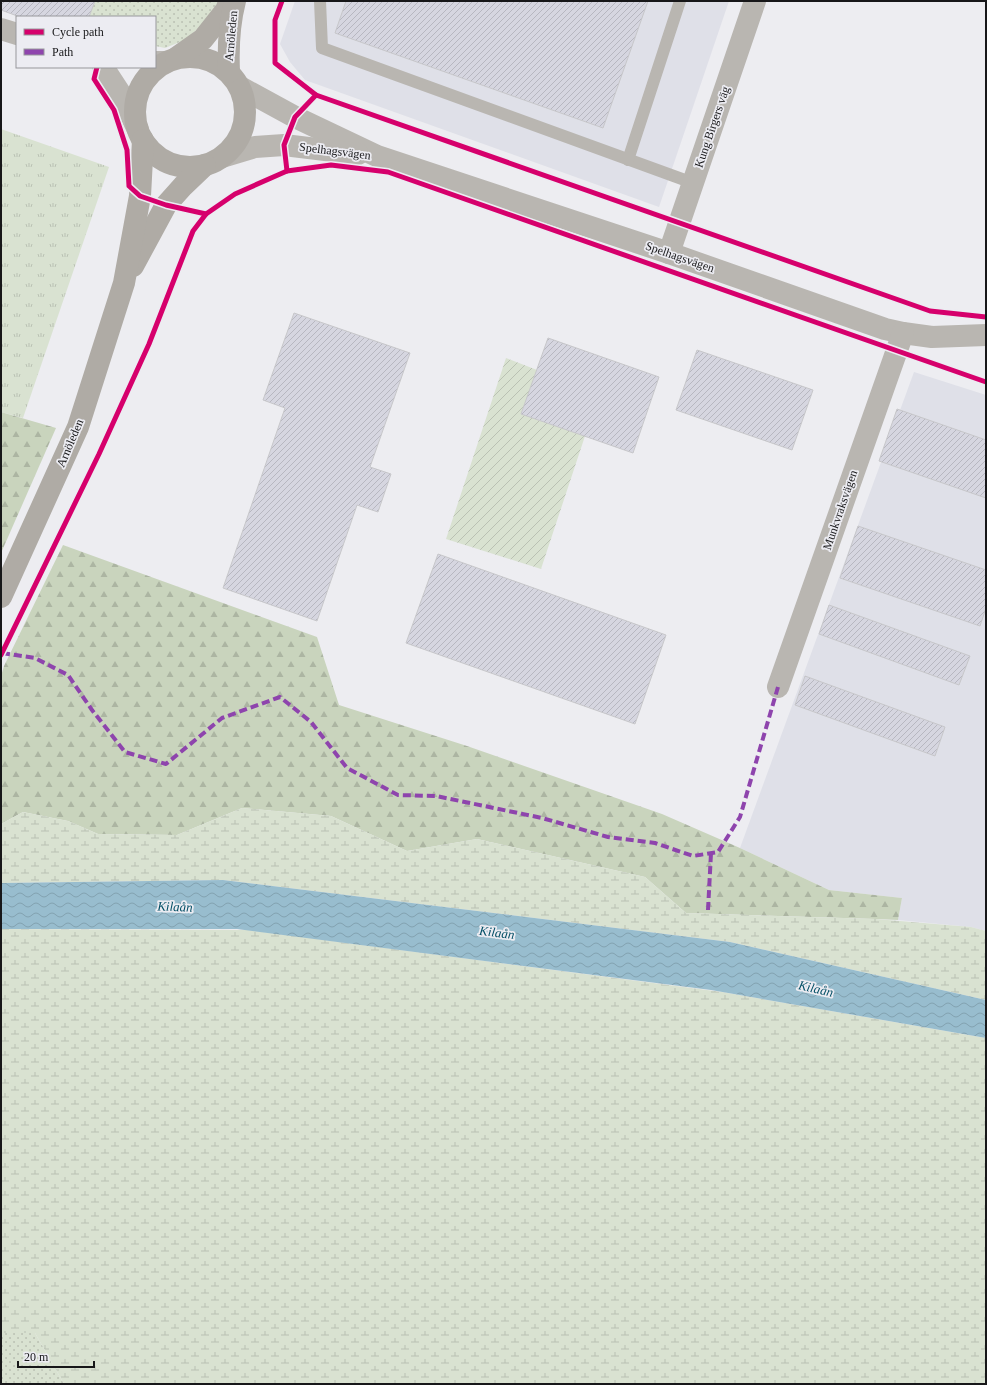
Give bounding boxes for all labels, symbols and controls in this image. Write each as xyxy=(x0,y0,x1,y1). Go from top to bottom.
street label: Arnöleden xyxy=(222,10,240,62)
legend xyxy=(16,16,156,68)
text: Cycle path xyxy=(52,25,104,39)
text: Path xyxy=(52,45,73,59)
street label: Kung Birgers väg xyxy=(692,84,732,170)
street label: Spelhagsvägen xyxy=(298,140,372,162)
street label: Spelhagsvägen xyxy=(644,239,716,275)
street label: Arnöleden xyxy=(54,417,86,469)
street label: Munkvraksvägen xyxy=(820,468,860,552)
water label: Kilaån xyxy=(156,898,193,915)
water label: Kilaån xyxy=(477,923,515,942)
water label: Kilaån xyxy=(796,977,835,1000)
scale bar xyxy=(18,1343,94,1369)
text: 20 m xyxy=(24,1350,49,1364)

